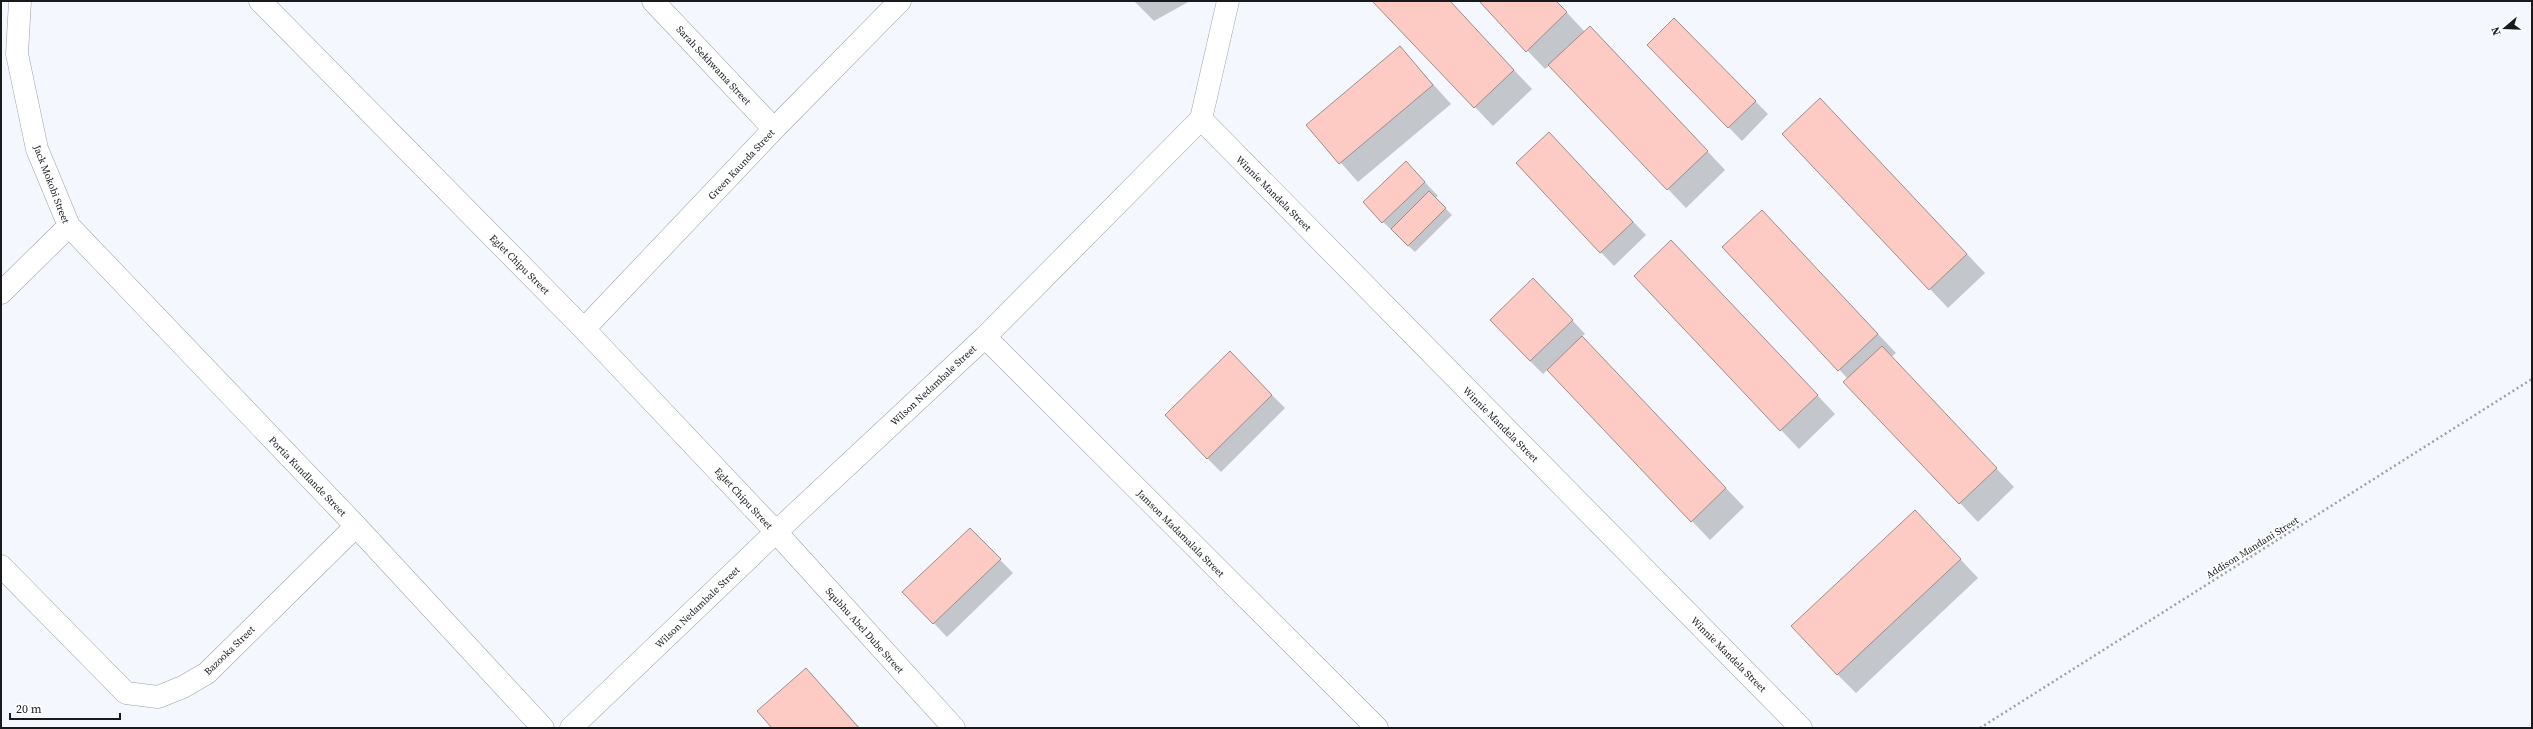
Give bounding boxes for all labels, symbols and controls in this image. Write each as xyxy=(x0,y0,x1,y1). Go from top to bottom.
north arrow xyxy=(2485,8,2525,48)
street label: Sarah Sekhwama Street xyxy=(673,23,754,108)
text: N xyxy=(2488,25,2504,37)
street label: Green Kaunda Street xyxy=(705,126,778,202)
street label: Jack Mokobi Street xyxy=(30,142,73,226)
street label: Winnie Mandela Street xyxy=(1233,153,1315,234)
street label: Eglet Chipu Street xyxy=(487,232,553,298)
street label: Wilson Nedambale Street xyxy=(888,342,980,429)
street label: Winnie Mandela Street xyxy=(1460,384,1542,465)
street label: Portia Kundlande Street xyxy=(266,434,350,520)
street label: Eglet Chipu Street xyxy=(712,465,776,532)
street label: Jamson Madamalala Street xyxy=(1133,486,1228,580)
street label: Addison Mandani Street xyxy=(2204,513,2302,581)
street label: Wilson Nedambale Street xyxy=(652,563,743,651)
street label: Squbhu Abel Dube Street xyxy=(823,585,907,676)
street label: Winnie Mandela Street xyxy=(1688,614,1770,695)
street label: Bazooka Street xyxy=(201,622,258,678)
scale bar xyxy=(10,695,120,721)
text: 20 m xyxy=(16,701,42,717)

